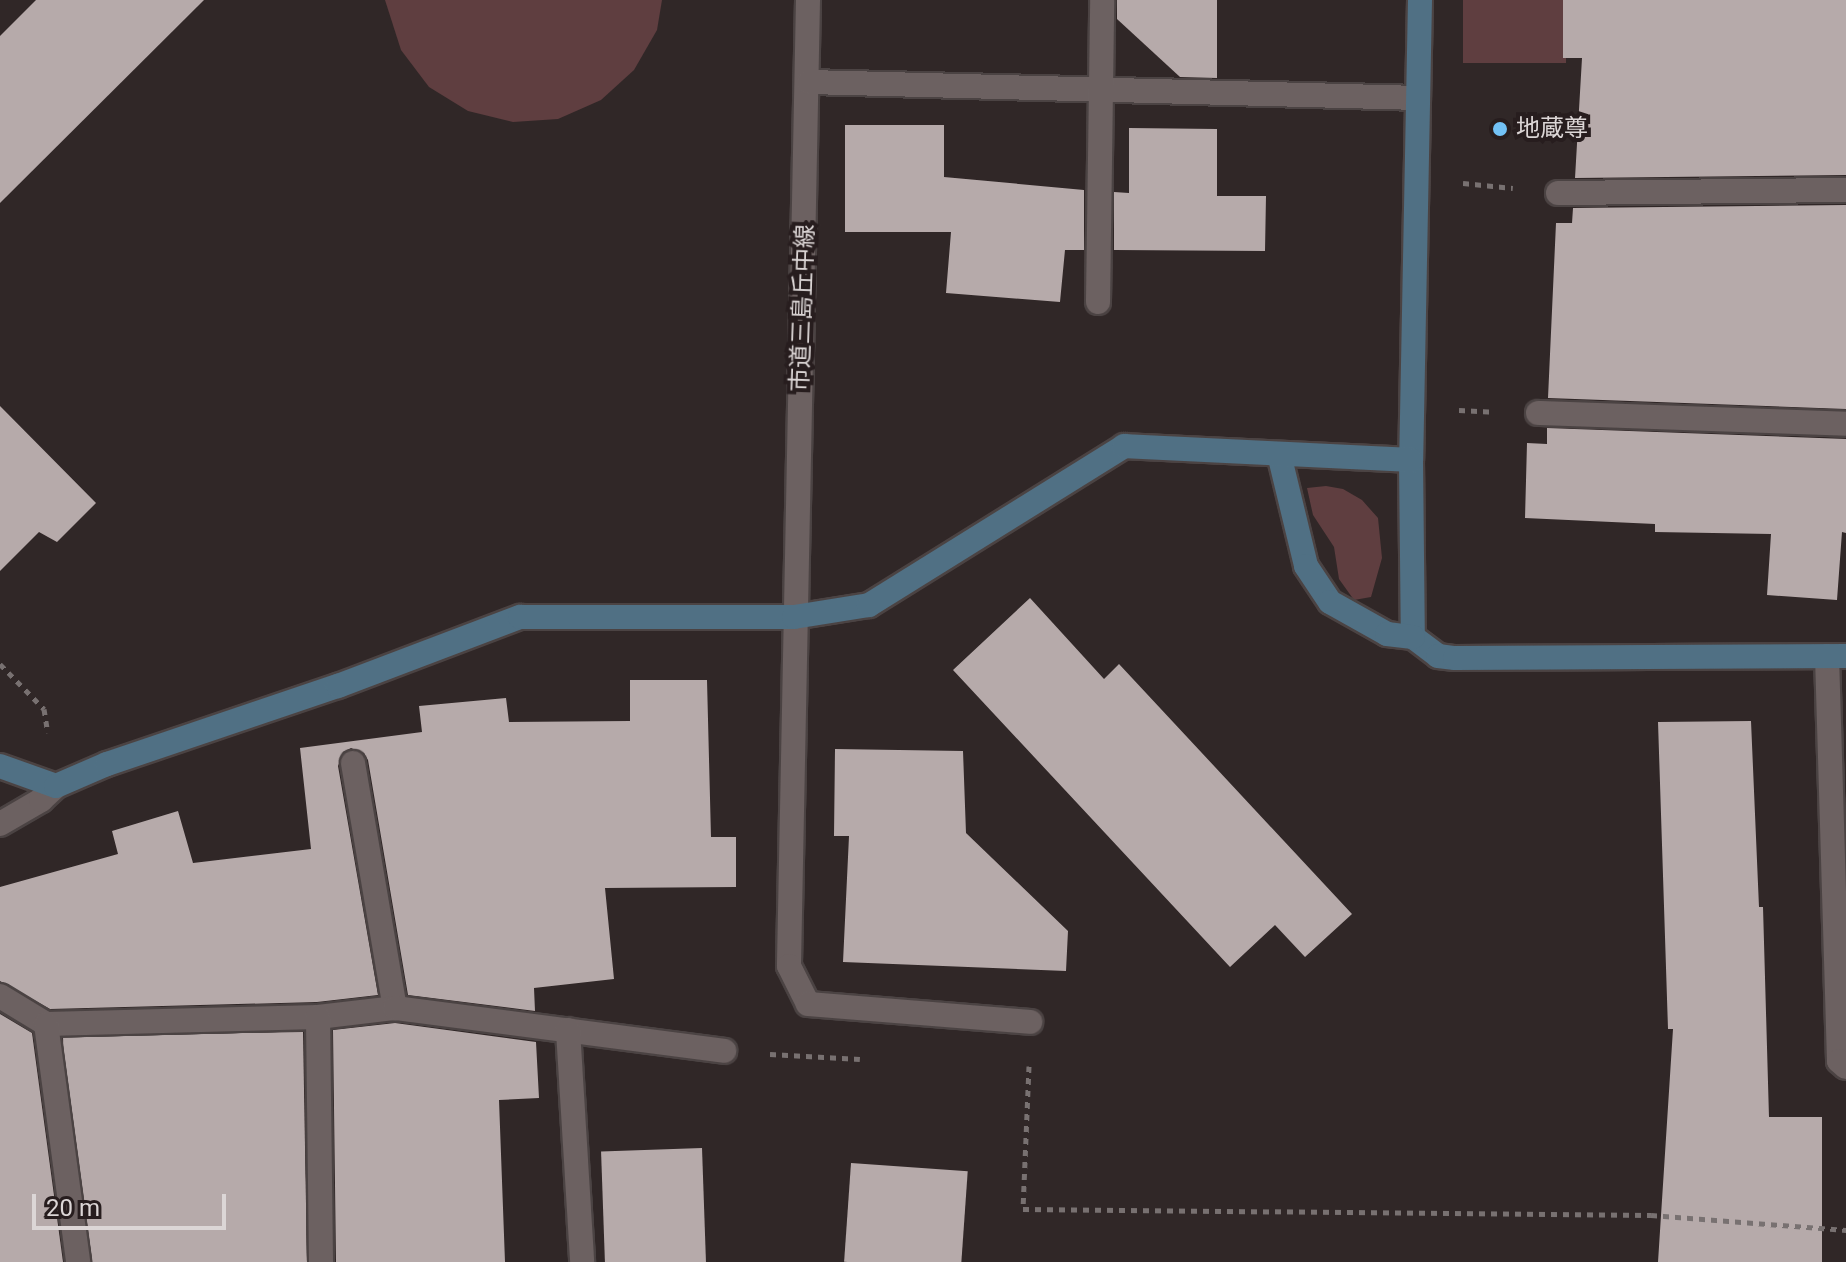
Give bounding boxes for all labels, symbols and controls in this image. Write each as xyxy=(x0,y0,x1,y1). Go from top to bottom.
place label: 地蔵尊 xyxy=(1516,115,1588,143)
marker: 地蔵尊 xyxy=(1491,120,1509,138)
street label: 市道三島丘中線 xyxy=(786,224,820,392)
scale bar xyxy=(36,1178,230,1228)
text: 20 m xyxy=(46,1194,100,1222)

